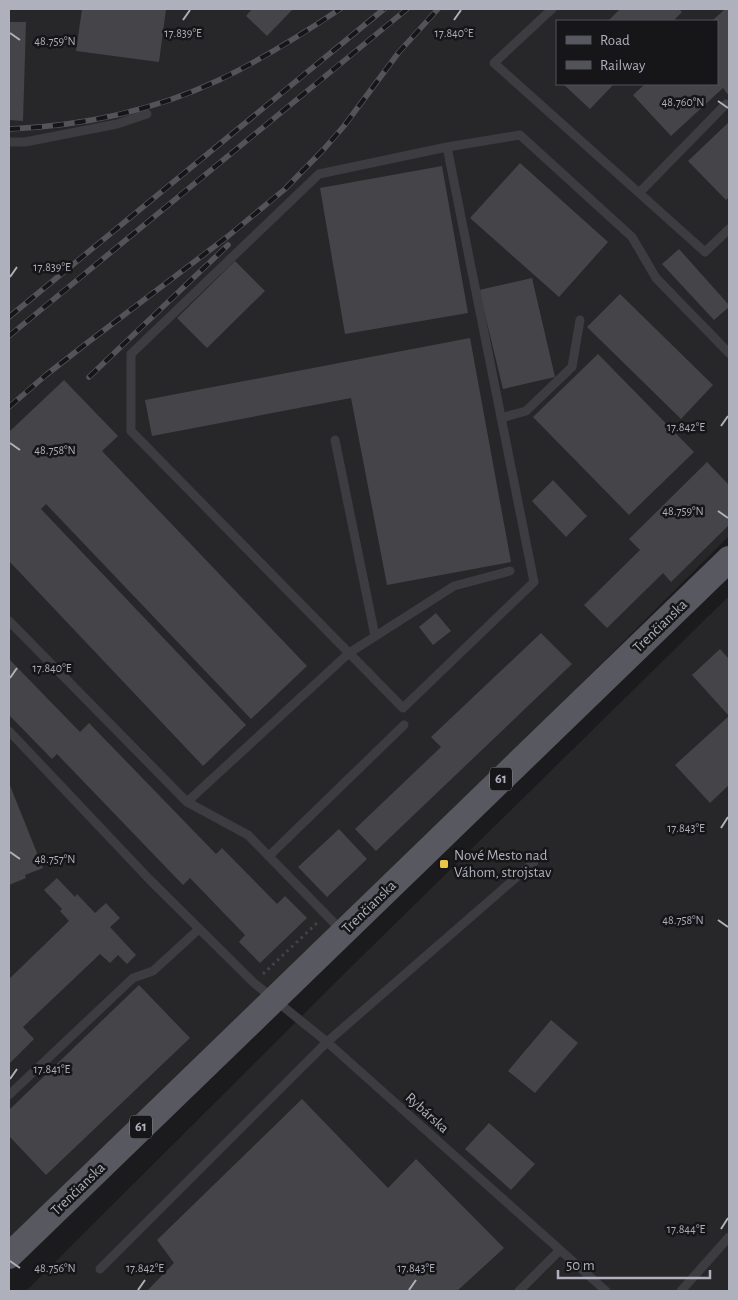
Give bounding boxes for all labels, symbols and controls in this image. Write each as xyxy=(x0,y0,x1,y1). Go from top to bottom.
legend xyxy=(556,20,718,85)
text: 17.839°E xyxy=(164,27,202,39)
text: 17.840°E xyxy=(435,27,474,39)
text: Road xyxy=(600,33,630,48)
text: 48.759°N xyxy=(34,35,76,47)
text: Railway xyxy=(600,58,646,73)
text: 48.760°N xyxy=(662,96,704,108)
text: 17.839°E xyxy=(33,261,71,273)
text: 17.842°E xyxy=(667,421,705,433)
text: 48.758°N xyxy=(34,444,76,456)
text: 48.759°N xyxy=(662,505,704,517)
street label: Trenčianska xyxy=(630,597,690,655)
text: 17.840°E xyxy=(33,662,72,674)
road number: 61 xyxy=(490,768,512,791)
text: 17.843°E xyxy=(667,822,705,834)
place label: Nové Mesto nad Váhom, strojstav xyxy=(454,848,552,880)
text: 48.757°N xyxy=(35,853,75,865)
marker: Nové Mesto nad Váhom, strojstav xyxy=(438,858,450,870)
street label: Trenčianska xyxy=(339,878,399,936)
text: 48.758°N xyxy=(662,914,704,926)
text: 17.841°E xyxy=(34,1063,71,1075)
street label: Rybárska xyxy=(402,1090,452,1136)
road number: 61 xyxy=(130,1116,152,1138)
street label: Trenčianska xyxy=(48,1160,108,1218)
text: 17.844°E xyxy=(667,1223,705,1235)
scale bar xyxy=(558,1248,710,1280)
text: 50 m xyxy=(566,1258,595,1273)
text: 48.756°N xyxy=(34,1262,76,1274)
text: 17.842°E xyxy=(126,1262,164,1274)
text: 17.843°E xyxy=(397,1262,435,1274)

